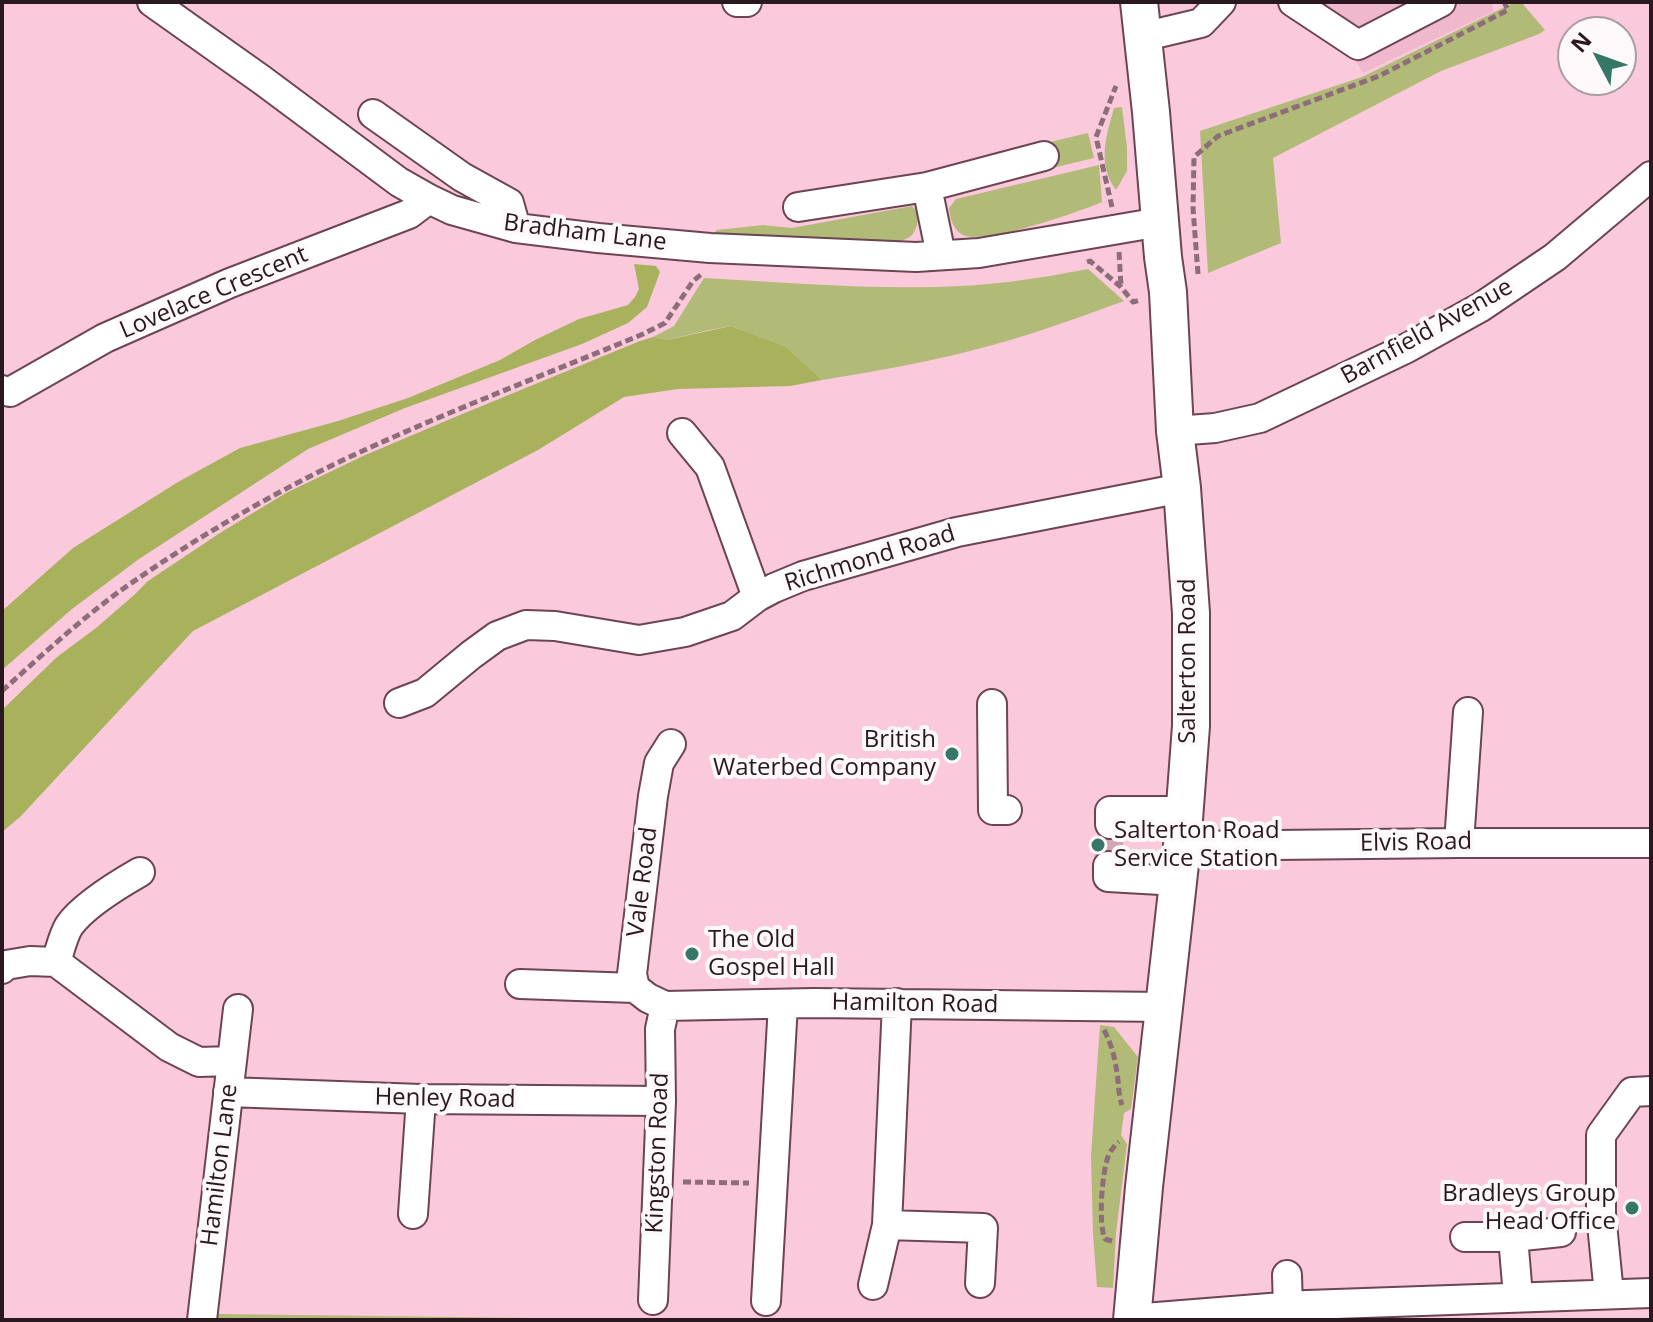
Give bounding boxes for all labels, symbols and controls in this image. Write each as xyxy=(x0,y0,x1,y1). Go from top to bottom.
north arrow xyxy=(1557,16,1637,96)
text: N xyxy=(1563,25,1598,58)
street label: Bradham Lane xyxy=(502,209,668,257)
street label: Lovelace Crescent xyxy=(116,240,312,346)
street label: Barnfield Avenue xyxy=(1336,273,1518,391)
street label: Richmond Road xyxy=(781,519,959,599)
street label: Salterton Road xyxy=(1174,578,1202,744)
place label: British Waterbed Company xyxy=(713,726,936,782)
marker: British Waterbed Company xyxy=(943,745,961,763)
place label: Salterton Road Service Station xyxy=(1114,817,1280,873)
street label: Vale Road xyxy=(622,825,664,939)
street label: Elvis Road xyxy=(1360,828,1472,858)
marker: Salterton Road Service Station xyxy=(1089,836,1107,854)
place label: The Old Gospel Hall xyxy=(708,926,835,982)
marker: The Old Gospel Hall xyxy=(683,945,701,963)
street label: Hamilton Road xyxy=(831,988,999,1020)
street label: Kingston Road xyxy=(641,1072,675,1234)
street label: Hamilton Lane xyxy=(196,1082,244,1248)
street label: Henley Road xyxy=(374,1083,516,1115)
place label: Bradleys Group Head Office xyxy=(1442,1180,1616,1236)
marker: Bradleys Group Head Office xyxy=(1623,1199,1641,1217)

